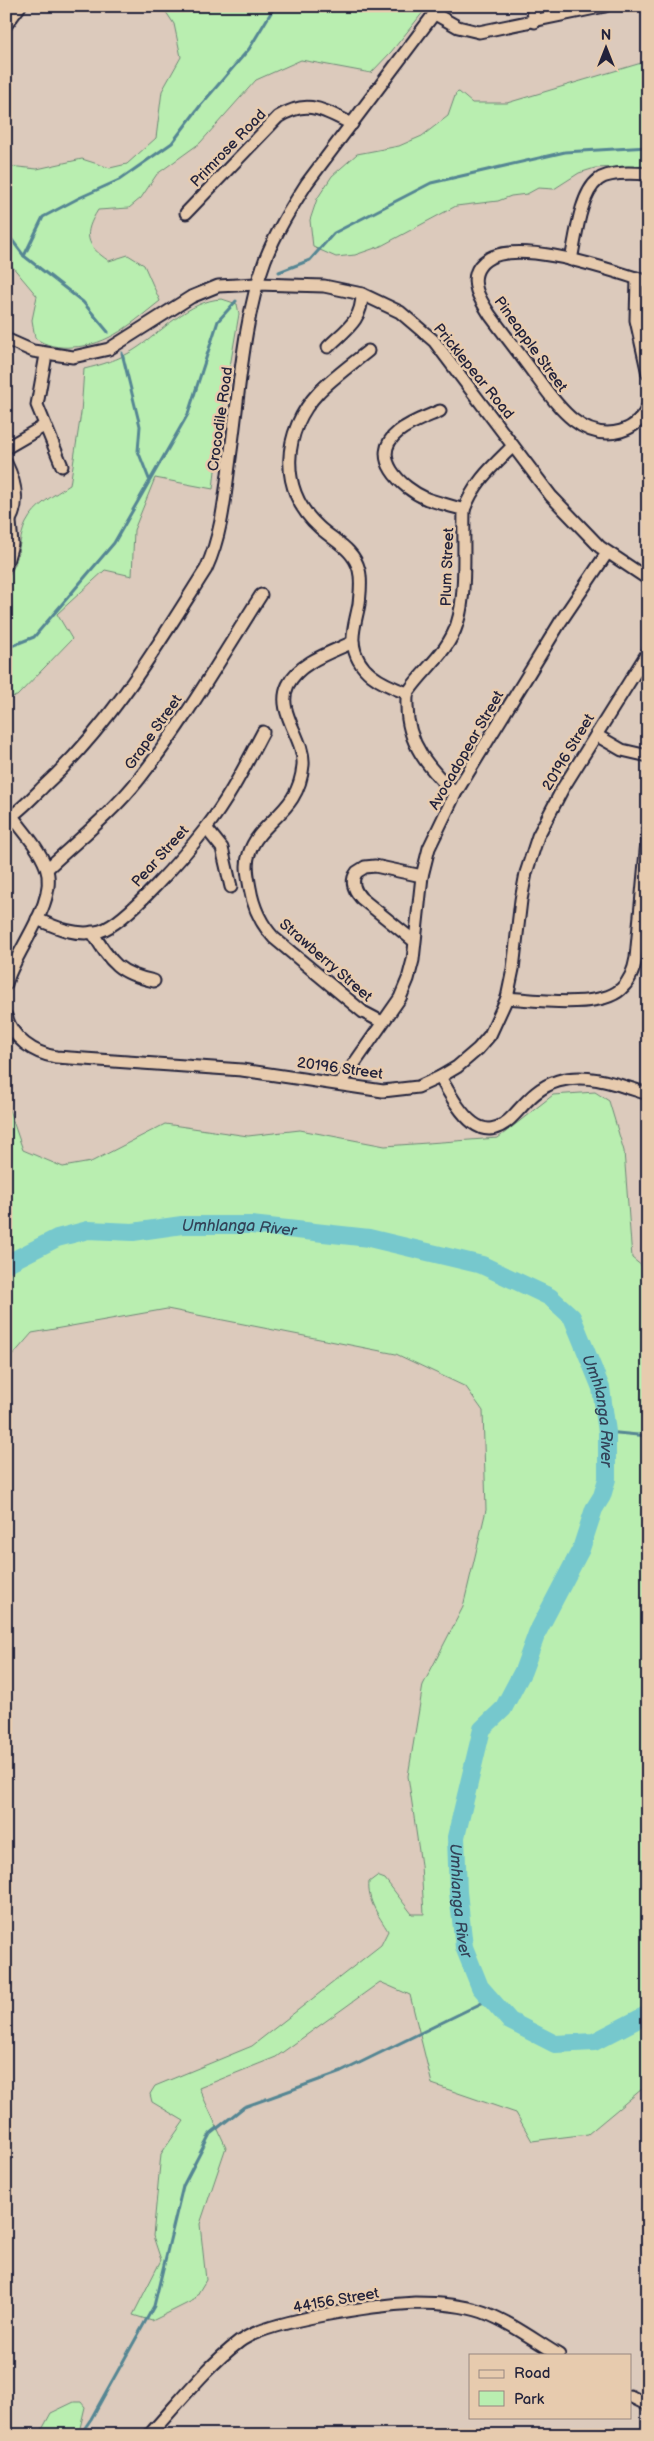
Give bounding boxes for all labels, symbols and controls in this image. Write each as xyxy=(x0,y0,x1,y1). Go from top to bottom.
north arrow xyxy=(582,22,632,72)
text: N xyxy=(601,27,611,44)
street label: Primrose Road xyxy=(186,105,270,191)
street label: Pineapple Street xyxy=(490,293,572,396)
street label: Pricklepear Road xyxy=(429,320,518,423)
street label: Crocodile Road xyxy=(204,366,237,473)
street label: Plum Street xyxy=(437,527,458,607)
street label: Avocadopear Street xyxy=(425,687,508,813)
street label: Grape Street xyxy=(121,691,186,774)
street label: 20196 Street xyxy=(538,710,599,794)
street label: Pear Street xyxy=(128,821,193,891)
street label: Strawberry Street xyxy=(275,915,376,1006)
street label: 20196 Street xyxy=(296,1053,384,1084)
water label: Umhlanga River xyxy=(182,1217,298,1241)
water label: Umhlanga River xyxy=(577,1352,615,1468)
water label: Umhlanga River xyxy=(445,1843,476,1962)
street label: 44156 Street xyxy=(292,2284,381,2317)
legend xyxy=(469,2354,632,2418)
text: Road xyxy=(514,2364,550,2383)
text: Park xyxy=(514,2390,545,2409)

